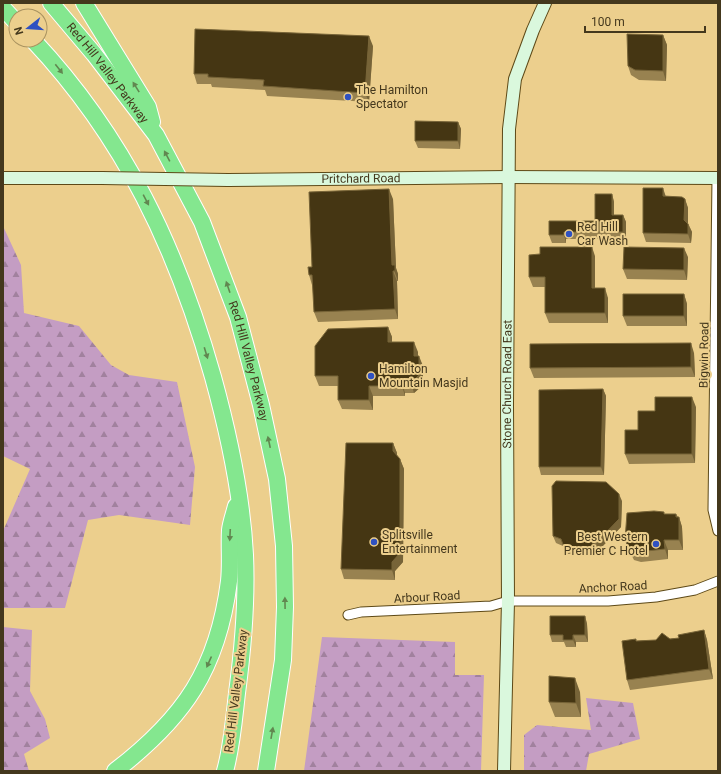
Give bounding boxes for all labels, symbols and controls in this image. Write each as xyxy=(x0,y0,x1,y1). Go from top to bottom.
north arrow xyxy=(8,8,48,48)
scale bar xyxy=(585,8,705,34)
text: 100 m xyxy=(591,15,625,29)
street label: Red Hill Valley Parkway xyxy=(64,20,152,126)
text: N xyxy=(11,25,26,36)
one-way arrow xyxy=(54,64,63,75)
one-way arrow xyxy=(132,81,139,93)
place label: The Hamilton Spectator xyxy=(356,83,428,111)
marker: The Hamilton Spectator xyxy=(343,92,353,102)
one-way arrow xyxy=(164,150,170,162)
street label: Pritchard Road xyxy=(321,171,401,186)
one-way arrow xyxy=(143,195,149,206)
place label: Red Hill Car Wash xyxy=(577,220,628,248)
marker: Red Hill Car Wash xyxy=(564,229,574,239)
one-way arrow xyxy=(224,280,230,292)
street label: Red Hill Valley Parkway xyxy=(226,299,271,423)
street label: Stone Church Road East xyxy=(500,320,515,448)
street label: Bigwin Road xyxy=(696,322,712,388)
one-way arrow xyxy=(203,347,209,359)
place label: Hamilton Mountain Masjid xyxy=(379,362,468,390)
marker: Hamilton Mountain Masjid xyxy=(366,371,376,381)
one-way arrow xyxy=(266,436,272,448)
place label: Splitsville Entertainment xyxy=(382,528,458,556)
one-way arrow xyxy=(227,529,234,541)
place label: Best Western Premier C Hotel xyxy=(564,530,648,558)
marker: Splitsville Entertainment xyxy=(369,537,379,547)
marker: Best Western Premier C Hotel xyxy=(651,539,661,549)
street label: Anchor Road xyxy=(578,578,648,596)
street label: Arbour Road xyxy=(393,588,461,606)
one-way arrow xyxy=(282,596,288,609)
street label: Red Hill Valley Parkway xyxy=(222,628,251,753)
one-way arrow xyxy=(205,656,211,668)
one-way arrow xyxy=(269,726,275,739)

